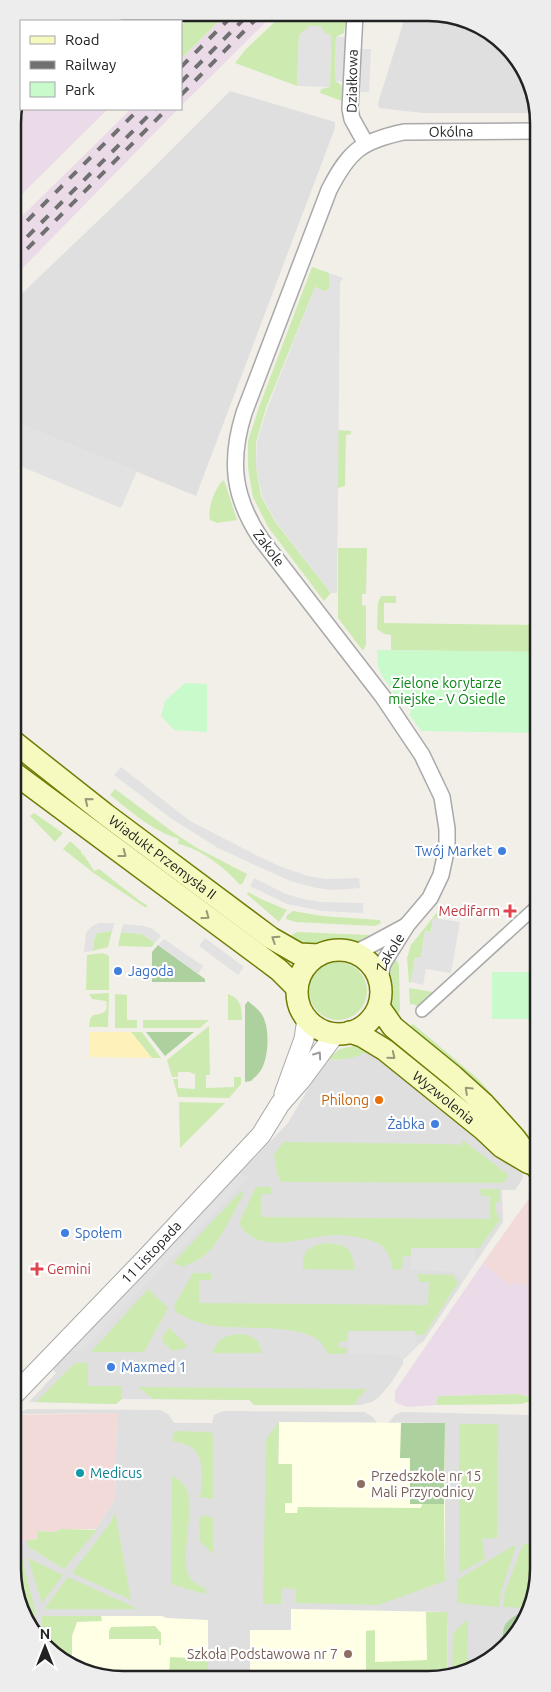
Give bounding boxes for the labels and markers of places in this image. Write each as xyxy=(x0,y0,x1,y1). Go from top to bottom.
place label: Twój Market xyxy=(415,843,492,859)
marker: Twój Market xyxy=(496,845,508,857)
place label: Medifarm xyxy=(439,903,500,919)
marker: Medifarm xyxy=(504,905,516,917)
place label: Jagoda xyxy=(128,963,174,979)
marker: Jagoda xyxy=(112,965,124,977)
place label: Philong xyxy=(321,1092,369,1108)
marker: Philong xyxy=(373,1094,385,1106)
place label: Żabka xyxy=(387,1116,425,1132)
marker: Żabka xyxy=(429,1118,441,1130)
place label: Społem xyxy=(75,1225,122,1241)
marker: Społem xyxy=(59,1227,71,1239)
place label: Gemini xyxy=(47,1261,91,1277)
marker: Gemini xyxy=(31,1263,43,1275)
place label: Maxmed 1 xyxy=(121,1359,187,1375)
marker: Maxmed 1 xyxy=(105,1361,117,1373)
place label: Medicus xyxy=(90,1465,142,1481)
marker: Medicus xyxy=(74,1467,86,1479)
place label: Przedszkole nr 15 Mali Przyrodnicy xyxy=(371,1468,481,1500)
marker: Przedszkole nr 15 Mali Przyrodnicy xyxy=(355,1478,367,1490)
place label: Szkoła Podstawowa nr 7 xyxy=(187,1646,338,1662)
marker: Szkoła Podstawowa nr 7 xyxy=(342,1648,354,1660)

